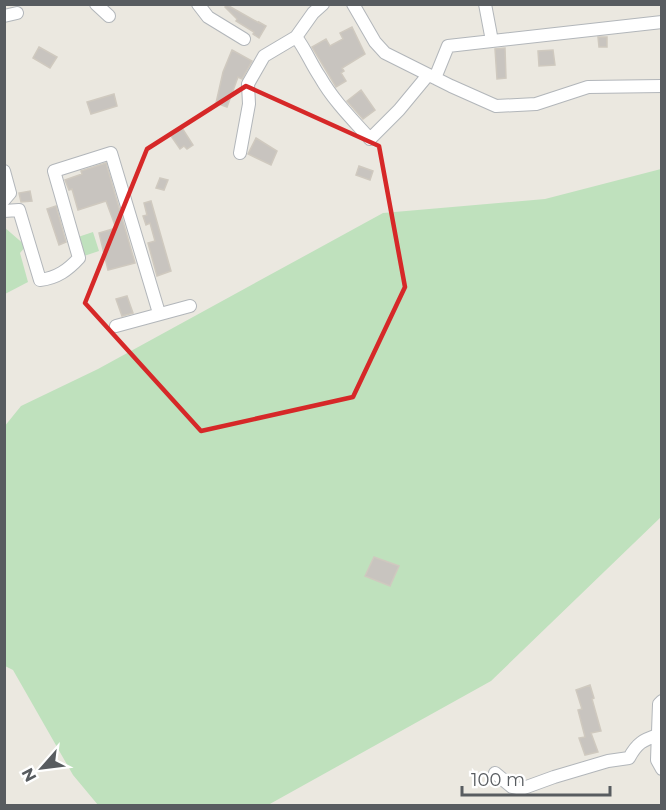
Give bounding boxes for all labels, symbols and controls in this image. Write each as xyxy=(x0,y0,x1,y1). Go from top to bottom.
north arrow xyxy=(12,738,72,798)
scale bar xyxy=(462,759,610,797)
text: N xyxy=(18,765,41,785)
text: 100 m xyxy=(471,769,525,791)

